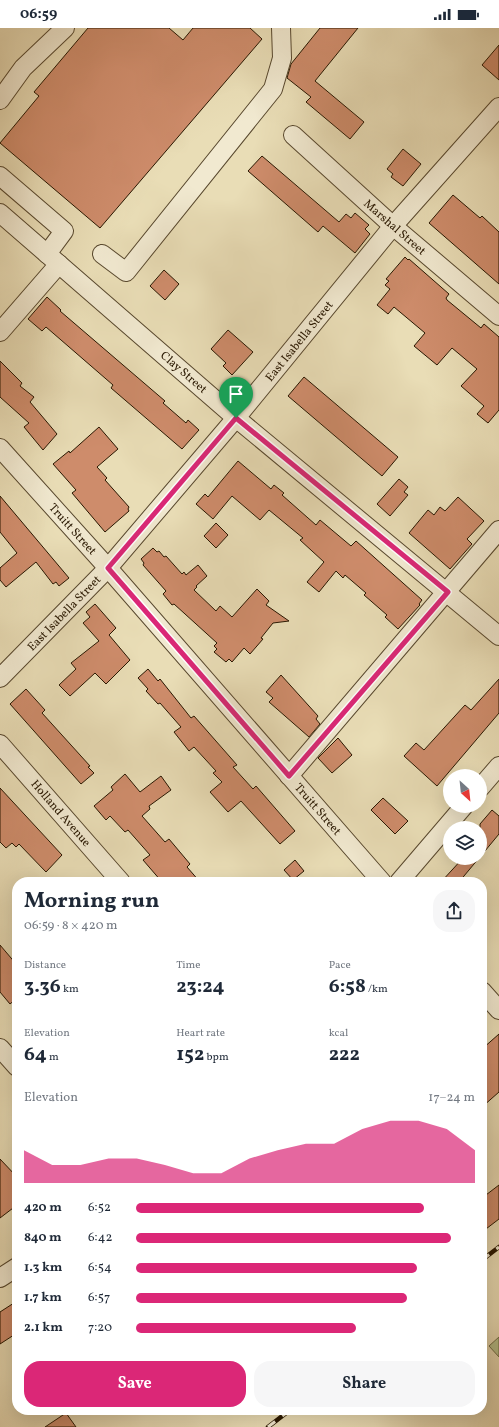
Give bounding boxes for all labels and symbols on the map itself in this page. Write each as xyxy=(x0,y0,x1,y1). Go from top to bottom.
street label: Marshal Street xyxy=(360,196,429,259)
street label: East Isabella Street xyxy=(262,298,337,385)
street label: Clay Street xyxy=(157,348,210,398)
pin xyxy=(219,377,253,418)
street label: Truitt Street xyxy=(45,500,100,559)
street label: East Isabella Street xyxy=(24,572,105,655)
north arrow xyxy=(443,769,487,813)
street label: Holland Avenue xyxy=(27,777,94,851)
street label: Truitt Street xyxy=(290,780,344,839)

